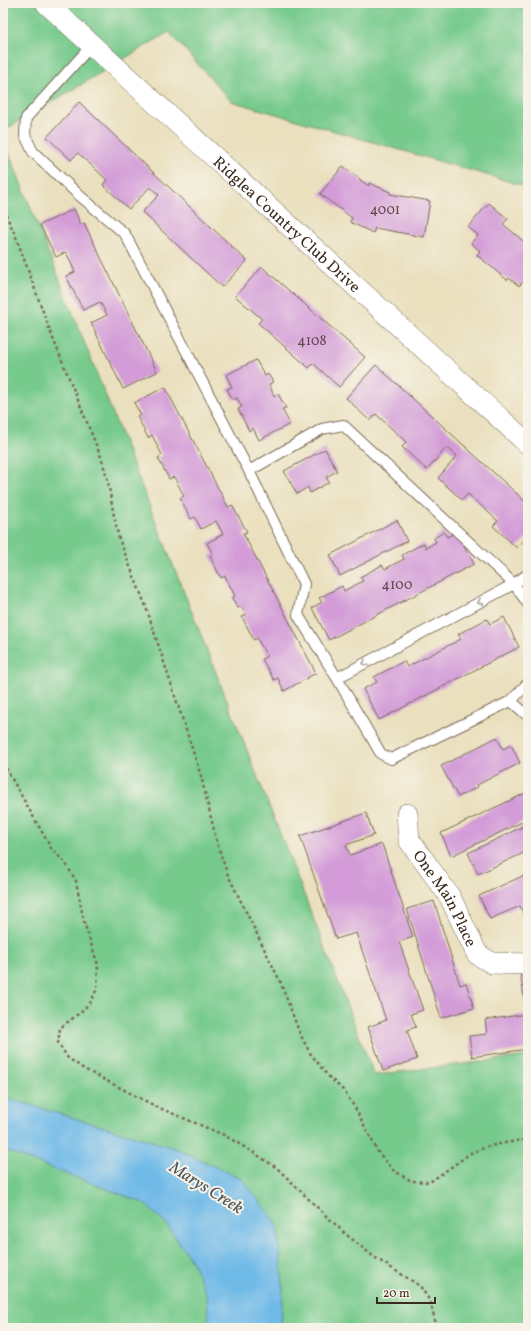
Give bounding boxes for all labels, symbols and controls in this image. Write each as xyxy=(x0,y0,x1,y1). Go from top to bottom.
street label: Ridglea Country Club Drive xyxy=(207,152,365,299)
house number: 4001 xyxy=(370,201,400,220)
house number: 4108 xyxy=(297,332,327,351)
house number: 4100 xyxy=(382,576,412,595)
one-way arrow xyxy=(477,597,484,605)
one-way arrow xyxy=(362,658,369,666)
street label: One Main Place xyxy=(407,846,481,951)
water label: Marys Creek xyxy=(164,1156,248,1220)
scale bar xyxy=(377,1279,435,1305)
text: 20 m xyxy=(383,1286,410,1302)

